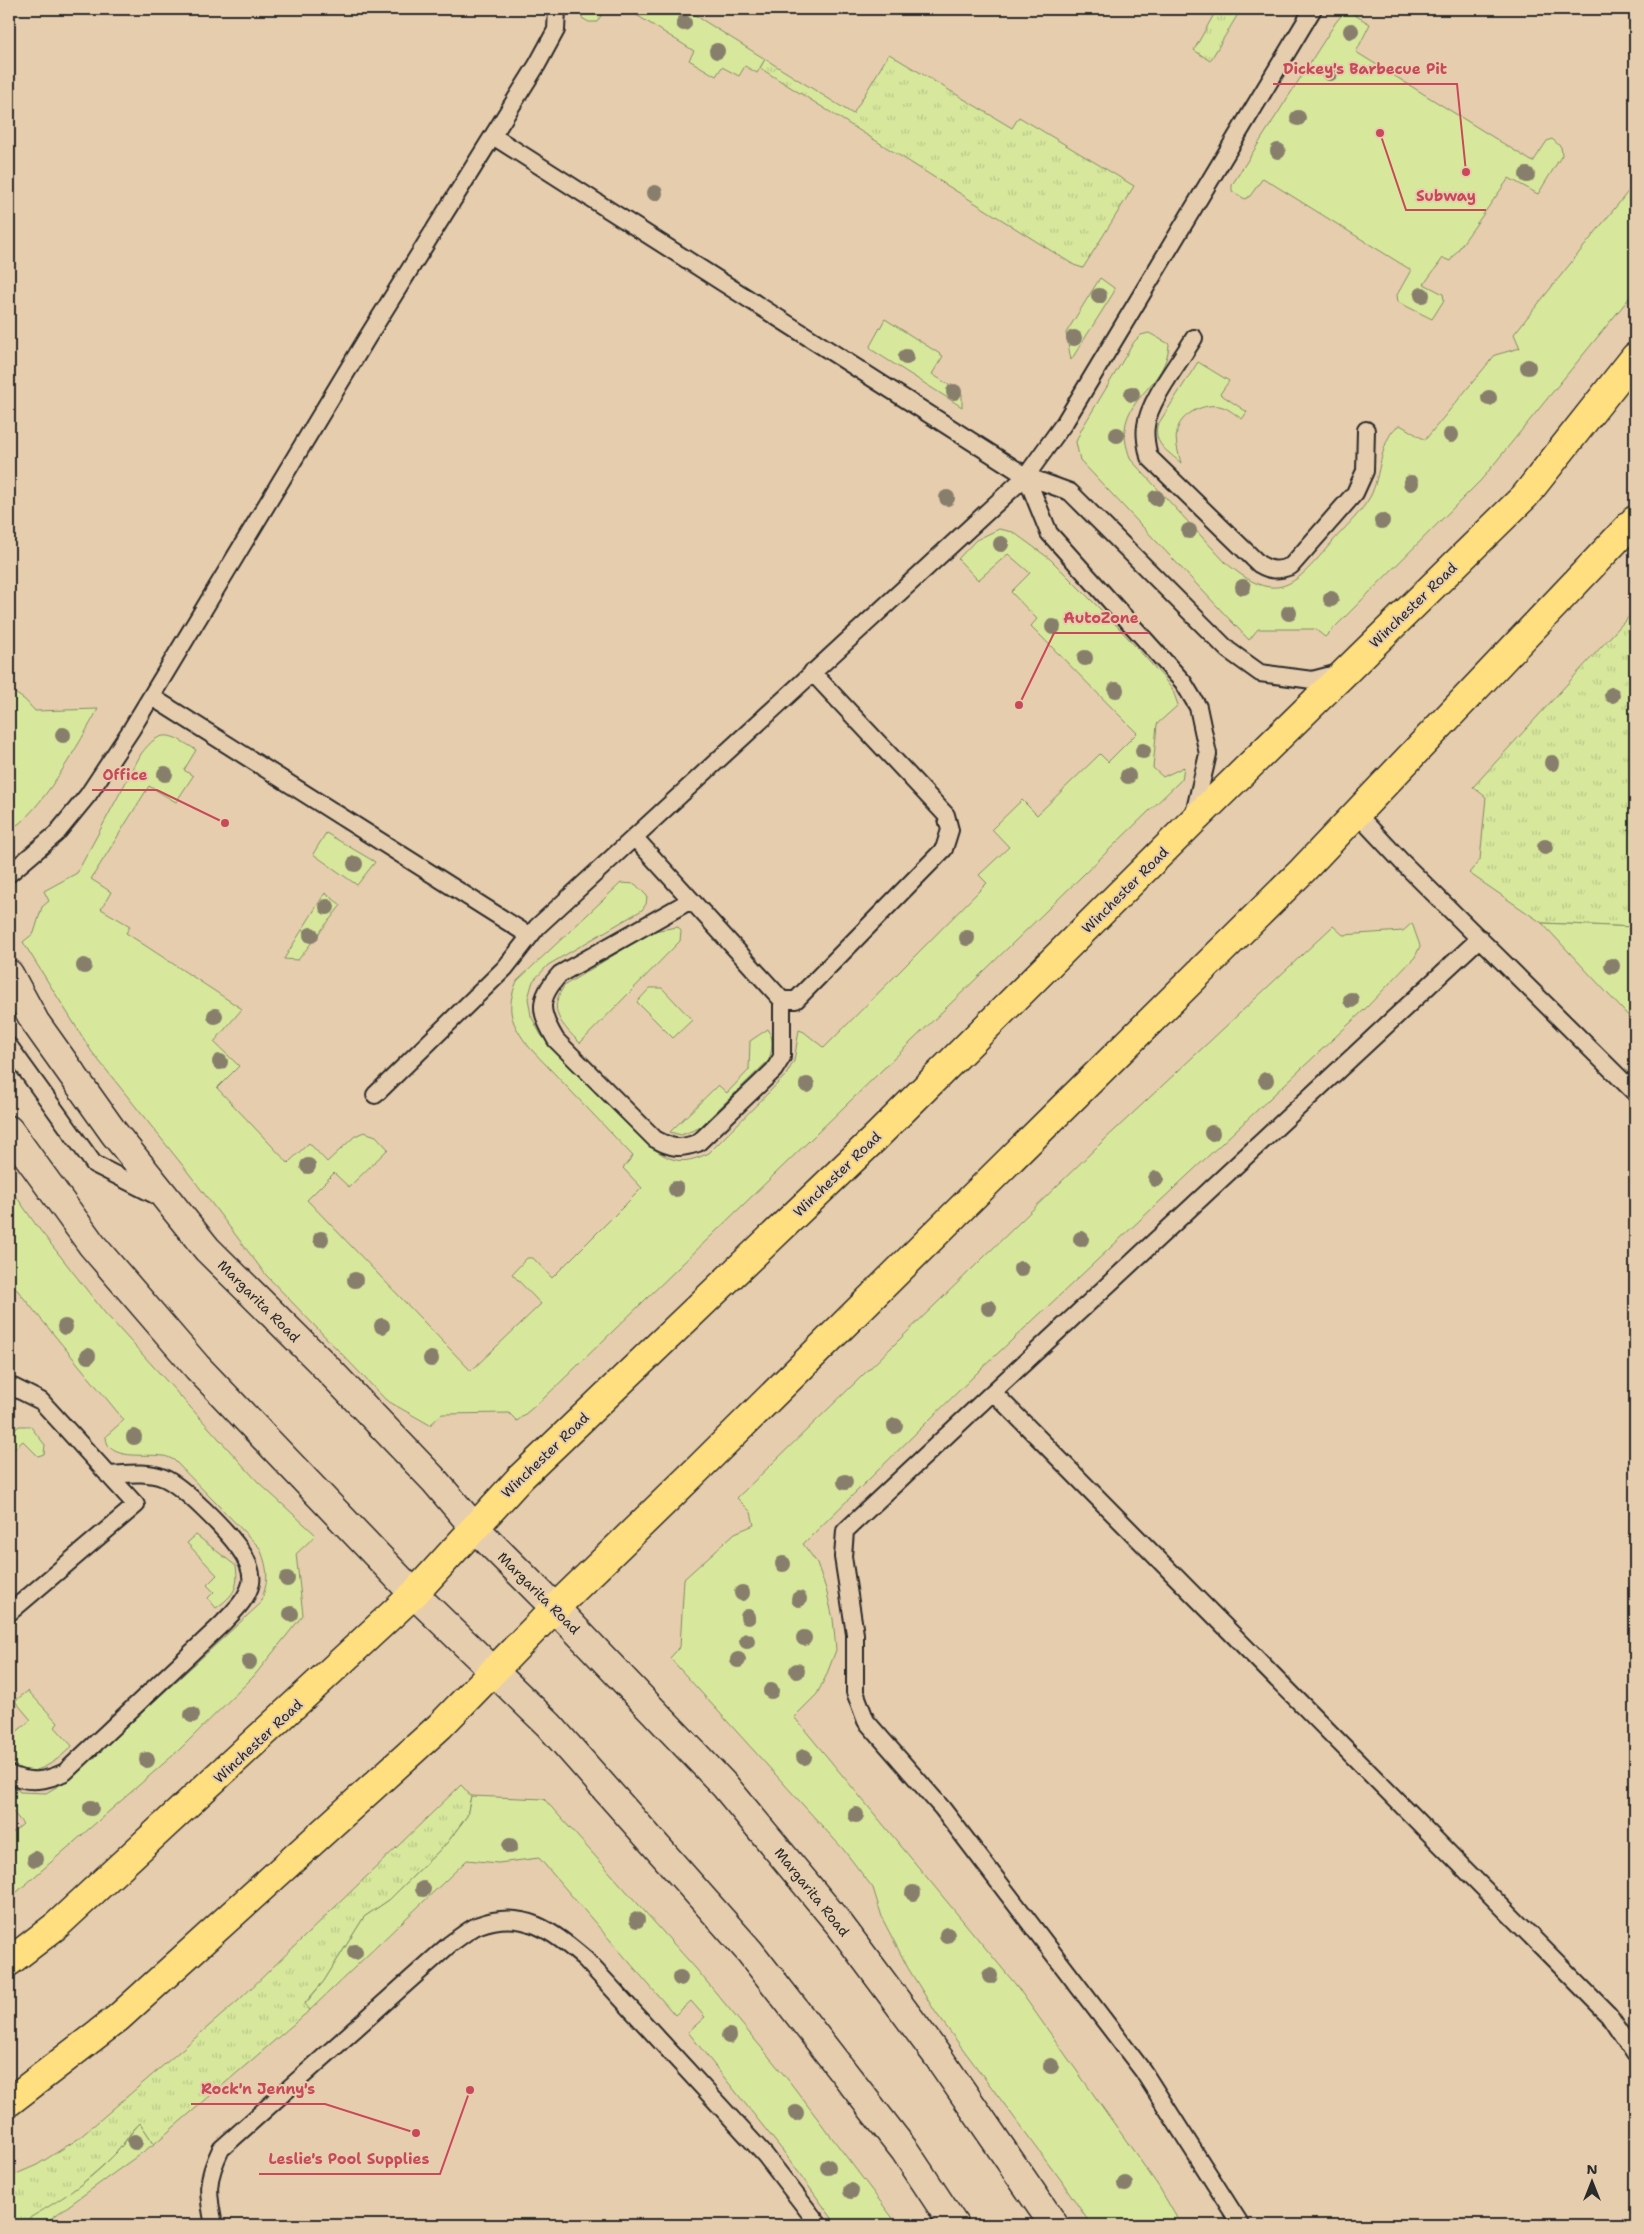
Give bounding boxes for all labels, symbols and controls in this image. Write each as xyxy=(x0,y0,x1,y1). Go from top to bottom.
callout: Dickey's Barbecue Pit xyxy=(1273,54,1457,84)
text: Dickey's Barbecue Pit xyxy=(1283,59,1447,79)
callout: Subway xyxy=(1406,180,1486,210)
text: Subway xyxy=(1416,186,1476,206)
street label: Winchester Road xyxy=(1365,558,1461,652)
callout: AutoZone xyxy=(1054,603,1149,633)
text: AutoZone xyxy=(1063,608,1139,628)
callout: Office xyxy=(92,760,157,790)
text: Office xyxy=(102,765,148,785)
street label: Winchester Road xyxy=(1078,843,1172,937)
street label: Winchester Road xyxy=(789,1127,885,1221)
street label: Margarita Road xyxy=(214,1256,304,1346)
street label: Winchester Road xyxy=(497,1408,593,1502)
street label: Margarita Road xyxy=(494,1548,584,1638)
street label: Winchester Road xyxy=(210,1695,306,1787)
street label: Margarita Road xyxy=(771,1844,853,1940)
callout: Rock'n Jenny's xyxy=(191,2074,325,2104)
text: Rock'n Jenny's xyxy=(201,2079,315,2099)
callout: Leslie's Pool Supplies xyxy=(259,2144,440,2174)
text: Leslie's Pool Supplies xyxy=(269,2149,430,2169)
north arrow xyxy=(1566,2156,1616,2206)
text: N xyxy=(1586,2160,1598,2178)

